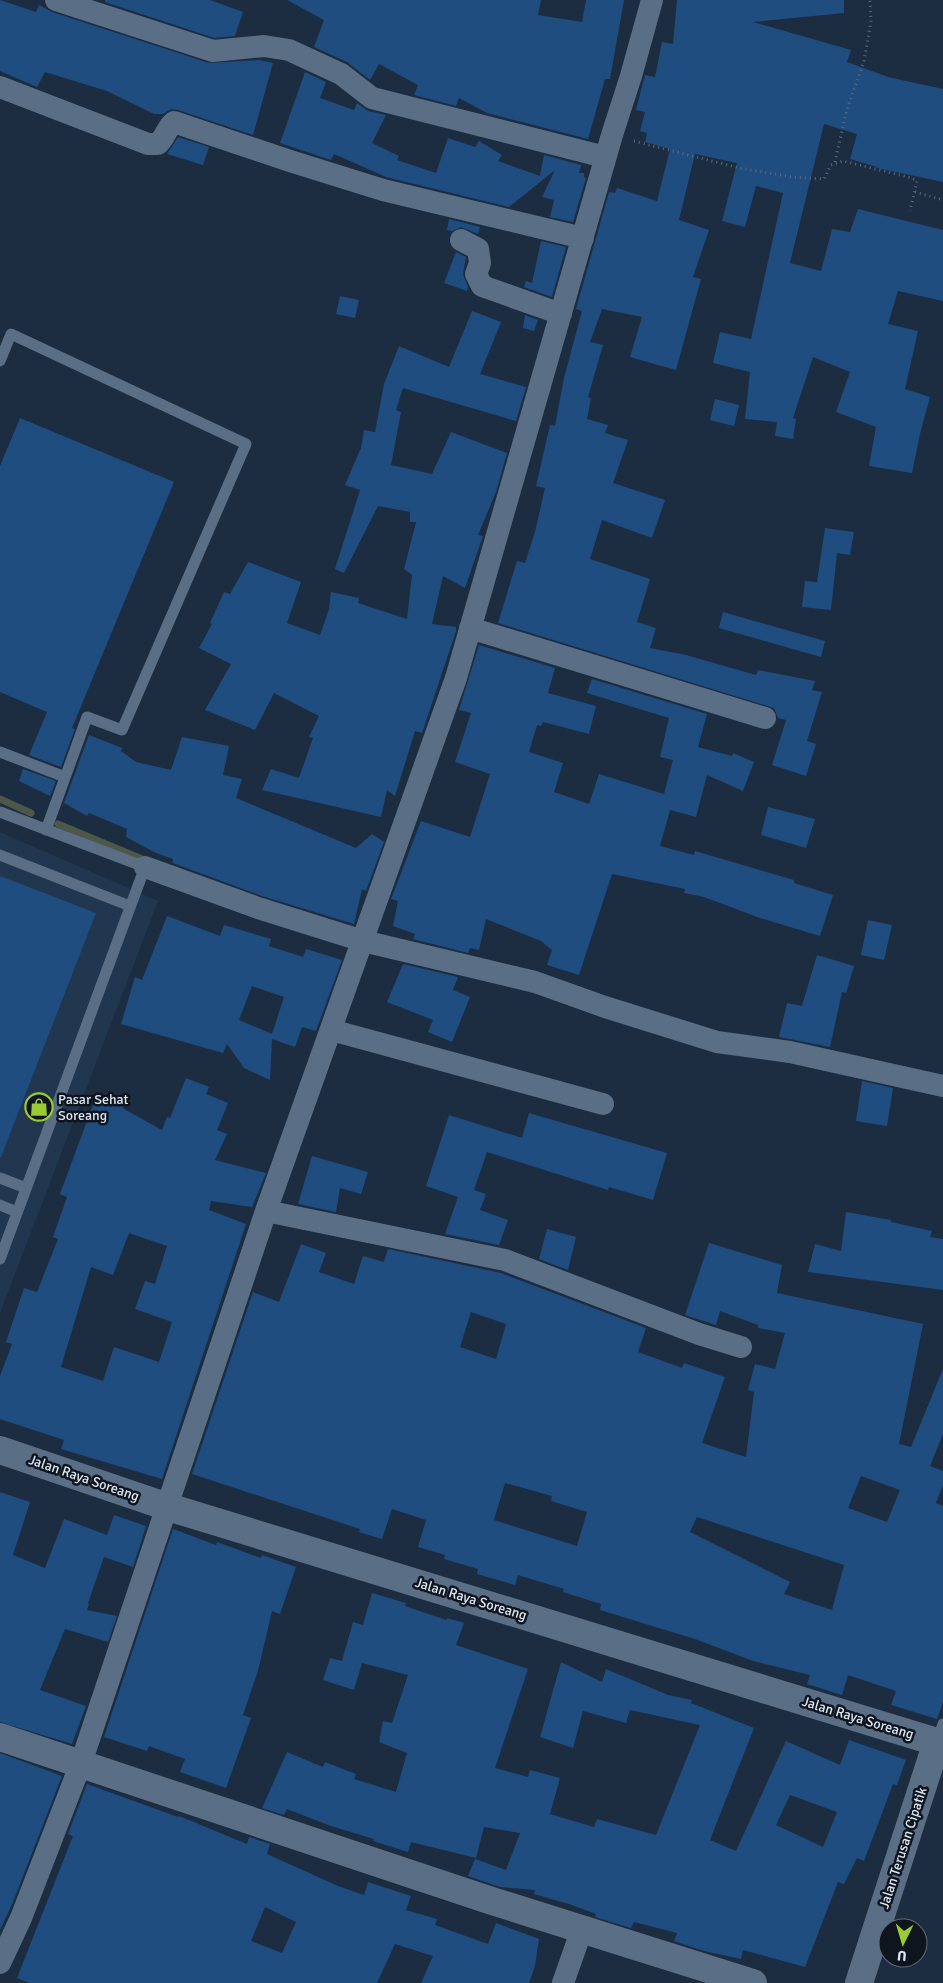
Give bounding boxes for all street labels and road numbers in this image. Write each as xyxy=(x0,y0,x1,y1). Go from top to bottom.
street label: Jalan Raya Soreang xyxy=(26,1451,142,1505)
street label: Jalan Raya Soreang xyxy=(413,1574,529,1624)
street label: Jalan Raya Soreang xyxy=(800,1693,916,1743)
street label: Jalan Terusan Cipatik xyxy=(875,1785,931,1911)

